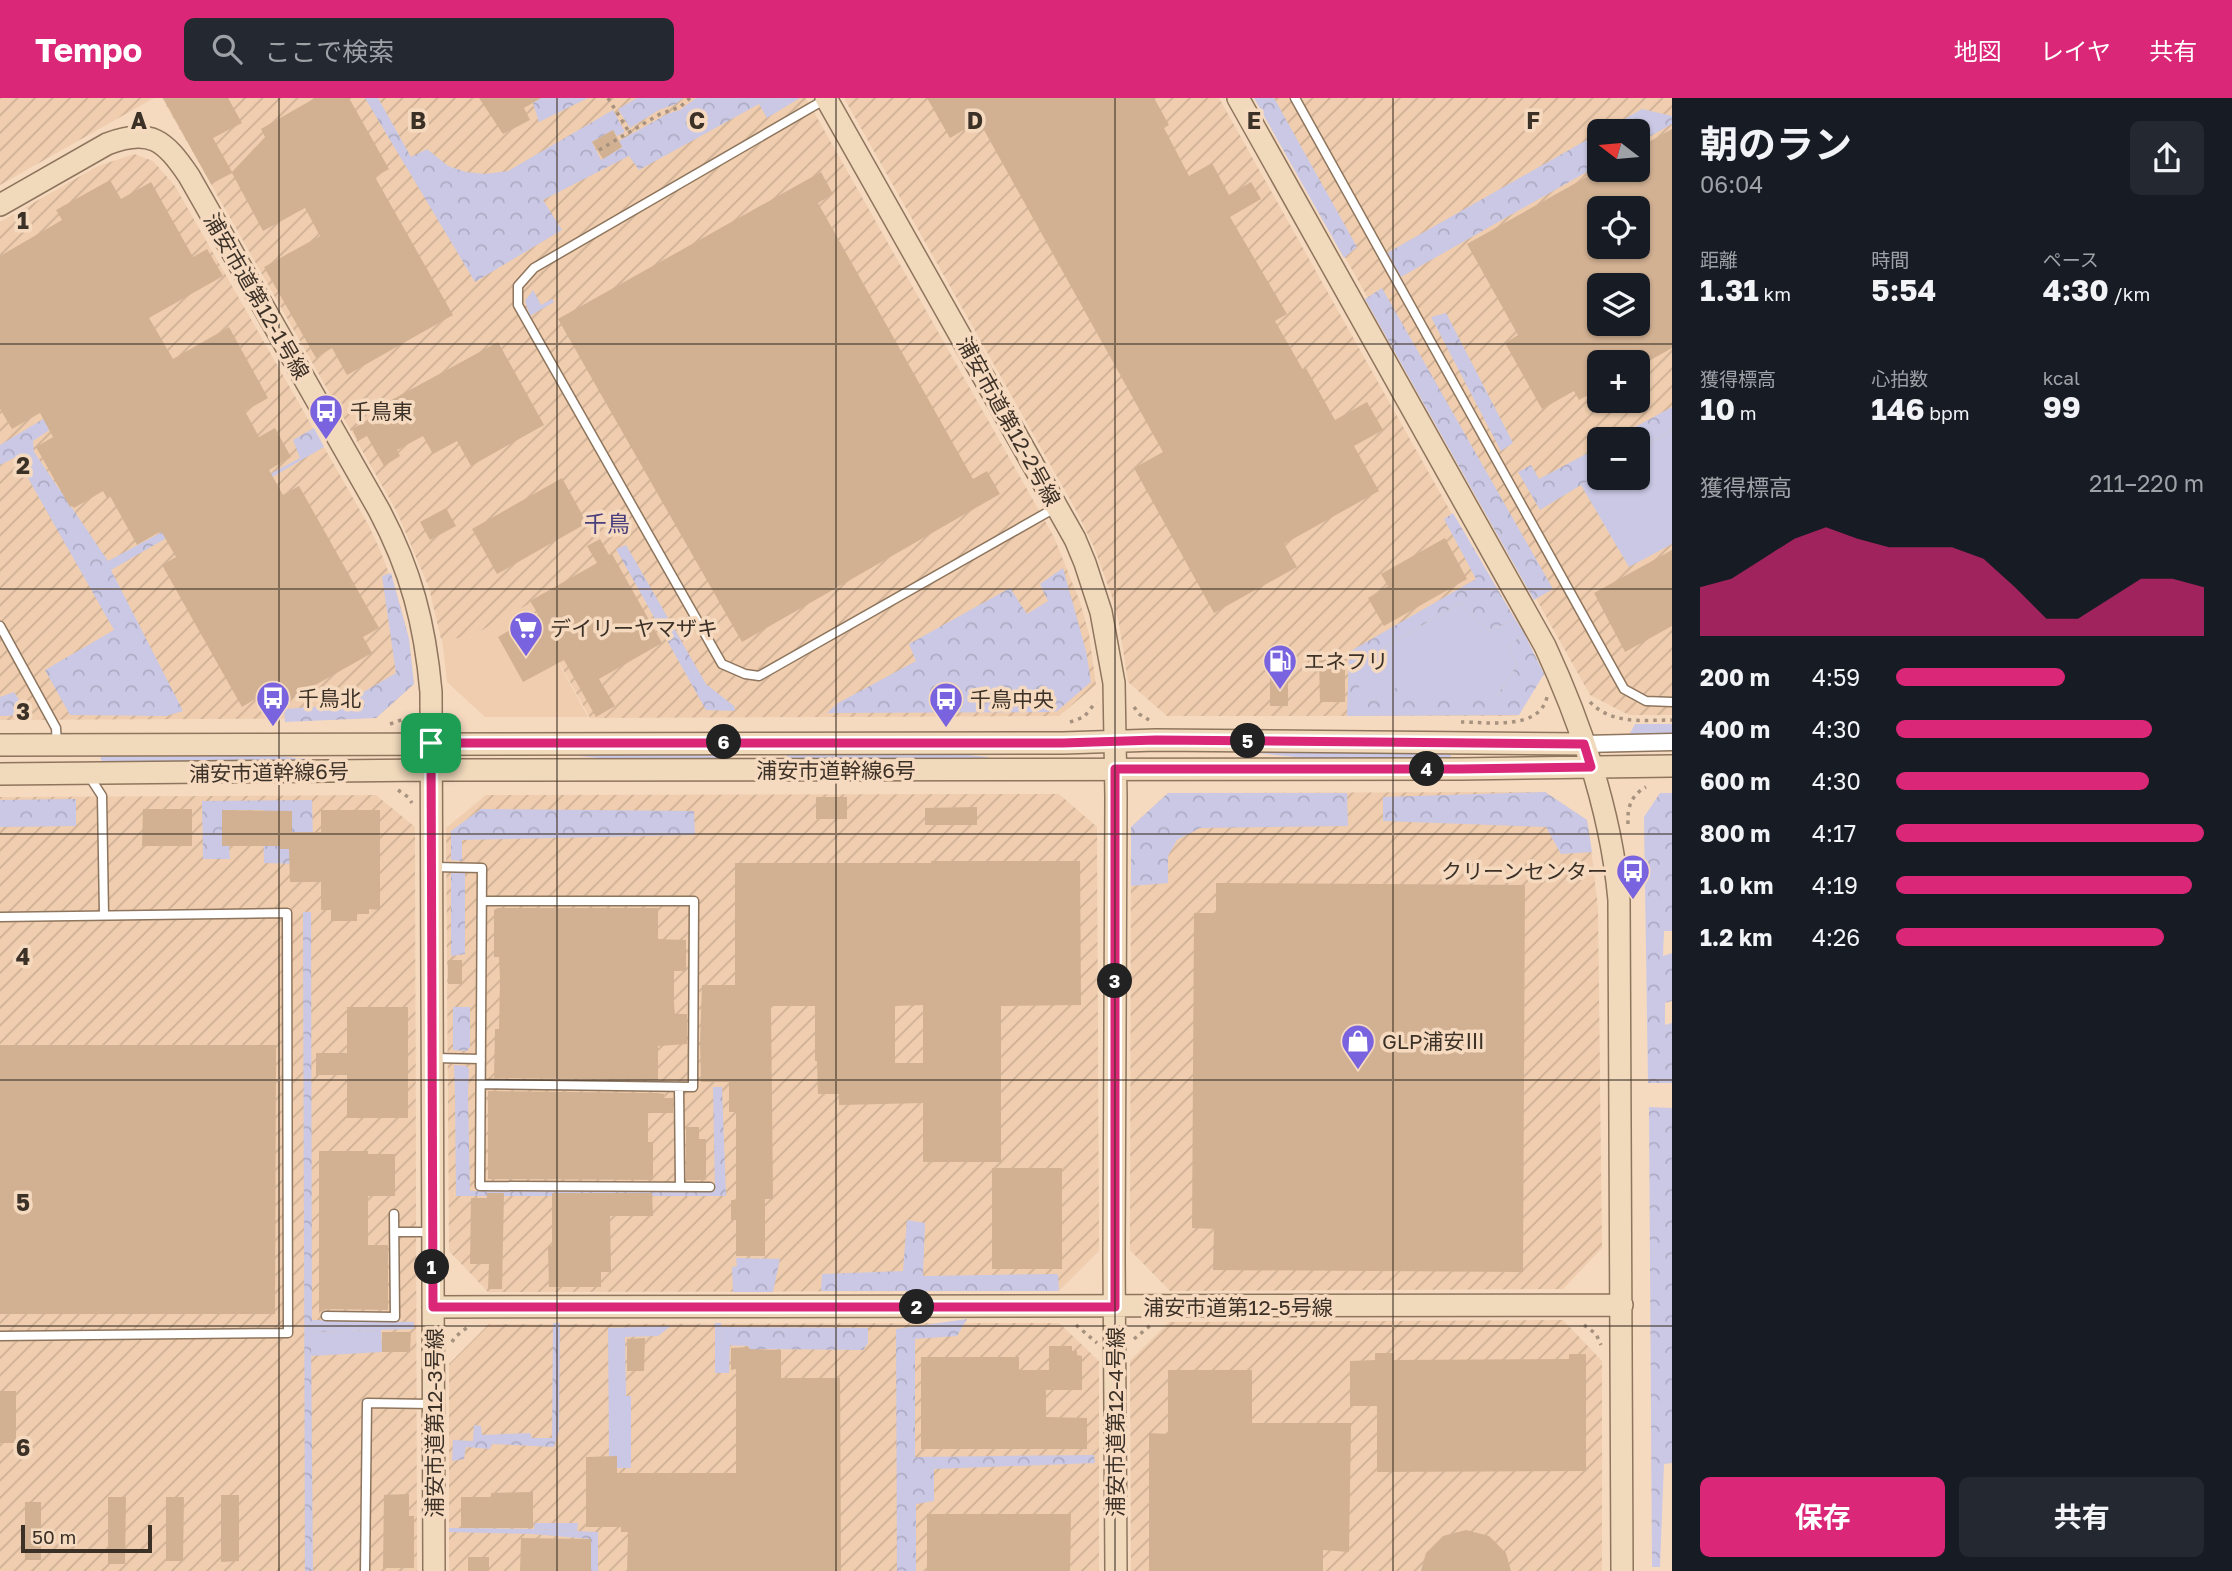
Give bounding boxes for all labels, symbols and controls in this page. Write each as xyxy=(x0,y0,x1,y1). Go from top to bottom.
search box xyxy=(184,18,674,81)
text: Tempo xyxy=(35,30,142,69)
icon: search xyxy=(208,30,246,68)
text: ここで検索 xyxy=(264,36,394,67)
text: 地図 xyxy=(1954,36,2002,65)
text: レイヤ xyxy=(2040,36,2111,65)
text: 共有 xyxy=(2149,36,2197,65)
text: A xyxy=(131,106,148,134)
text: B xyxy=(410,106,426,134)
text: C xyxy=(689,106,705,134)
text: D xyxy=(967,106,983,134)
text: E xyxy=(1247,106,1261,134)
text: F xyxy=(1526,106,1540,134)
north arrow xyxy=(1587,119,1650,182)
map controls xyxy=(1587,119,1650,490)
text: 朝のラン xyxy=(1700,121,1852,166)
button: share xyxy=(2130,121,2204,195)
text: 06:04 xyxy=(1700,170,1763,198)
button: locate xyxy=(1587,196,1650,259)
text: 1 xyxy=(17,206,29,234)
street label: 浦安市道第12-1号線 xyxy=(199,208,315,384)
text: 距離 xyxy=(1700,248,1738,271)
text: 時間 xyxy=(1871,248,1909,271)
text: ペース xyxy=(2043,248,2099,271)
text: 1.31 xyxy=(1700,272,1759,308)
text: 5:54 xyxy=(1871,272,1936,308)
text: 4:30 xyxy=(2043,272,2109,308)
button: layers xyxy=(1587,273,1650,336)
text: km xyxy=(1759,282,1791,305)
text: /km xyxy=(2109,282,2150,305)
street label: 浦安市道第12-2号線 xyxy=(952,332,1066,510)
button: + xyxy=(1587,350,1650,413)
text: kcal xyxy=(2043,366,2080,389)
text: 獲得標高 xyxy=(1700,367,1776,390)
text: 心拍数 xyxy=(1871,367,1928,390)
text: 99 xyxy=(2043,389,2081,425)
text: 10 xyxy=(1700,391,1735,427)
text: 146 xyxy=(1871,391,1925,427)
bus stop icon: 千鳥東 xyxy=(307,392,345,441)
place label: 千鳥東 xyxy=(350,398,413,424)
text: m xyxy=(1735,401,1757,424)
text: bpm xyxy=(1925,401,1970,424)
button: − xyxy=(1587,427,1650,490)
text: 2 xyxy=(16,451,30,479)
text: 211–220 m xyxy=(2089,469,2204,497)
text: 獲得標高 xyxy=(1700,473,1792,501)
district label: 千鳥 xyxy=(584,509,630,537)
supermarket icon: デイリーヤマザキ xyxy=(507,609,545,658)
place label: デイリーヤマザキ xyxy=(550,615,718,641)
fuel station icon: エネフリ xyxy=(1261,642,1299,691)
place label: エネフリ xyxy=(1304,648,1388,674)
text: 200 m xyxy=(1700,663,1770,691)
text: 4:59 xyxy=(1812,663,1860,691)
bus stop icon: 千鳥北 xyxy=(254,679,292,728)
bus stop icon: 千鳥中央 xyxy=(927,680,965,729)
place label: 千鳥北 xyxy=(298,685,361,711)
place label: 千鳥中央 xyxy=(970,686,1054,712)
text: 3 xyxy=(16,697,30,725)
pin xyxy=(401,713,461,773)
text: 400 m xyxy=(1700,715,1770,743)
text: 4:30 xyxy=(1812,715,1861,743)
icon: arrive xyxy=(412,724,450,762)
pin: 6 xyxy=(706,724,742,760)
pin: 5 xyxy=(1230,724,1266,758)
text: 5 xyxy=(1242,729,1253,752)
text: 6 xyxy=(717,730,730,753)
pin: 4 xyxy=(1410,752,1444,786)
street label: 浦安市道幹線6号 xyxy=(756,757,916,783)
text: 4 xyxy=(1421,757,1432,780)
street label: 浦安市道幹線6号 xyxy=(189,758,349,786)
text: 600 m xyxy=(1700,767,1770,795)
text: 4:30 xyxy=(1812,767,1861,795)
text: 800 m xyxy=(1700,819,1771,847)
text: 4:17 xyxy=(1812,819,1856,847)
bus stop icon: クリーンセンター xyxy=(1614,852,1652,901)
place label: クリーンセンター xyxy=(1441,858,1608,884)
text: 1.0 km xyxy=(1700,871,1773,899)
text: 4:19 xyxy=(1812,871,1858,899)
text: 1.2 km xyxy=(1700,923,1772,951)
text: 4:26 xyxy=(1812,923,1860,951)
text: 4 xyxy=(16,942,30,970)
pin: 3 xyxy=(1098,964,1132,998)
text: 3 xyxy=(1109,969,1120,992)
shop icon: GLP浦安Ⅲ xyxy=(1339,1022,1377,1071)
place label: GLP浦安Ⅲ xyxy=(1382,1028,1486,1054)
text: 5 xyxy=(16,1188,30,1216)
pin: 1 xyxy=(414,1250,450,1284)
text: 1 xyxy=(427,1255,436,1278)
pin: 2 xyxy=(900,1290,934,1324)
street label: 浦安市道第12-5号線 xyxy=(1143,1294,1333,1320)
text: 2 xyxy=(911,1295,922,1318)
street label: 浦安市道第12-4号線 xyxy=(1102,1327,1128,1517)
street label: 浦安市道第12-3号線 xyxy=(421,1328,447,1518)
text: 6 xyxy=(16,1433,30,1461)
button: 保存 xyxy=(1700,1477,1945,1557)
button: 共有 xyxy=(1959,1477,2204,1557)
scale bar xyxy=(21,1522,152,1554)
text: 50 m xyxy=(32,1525,76,1548)

